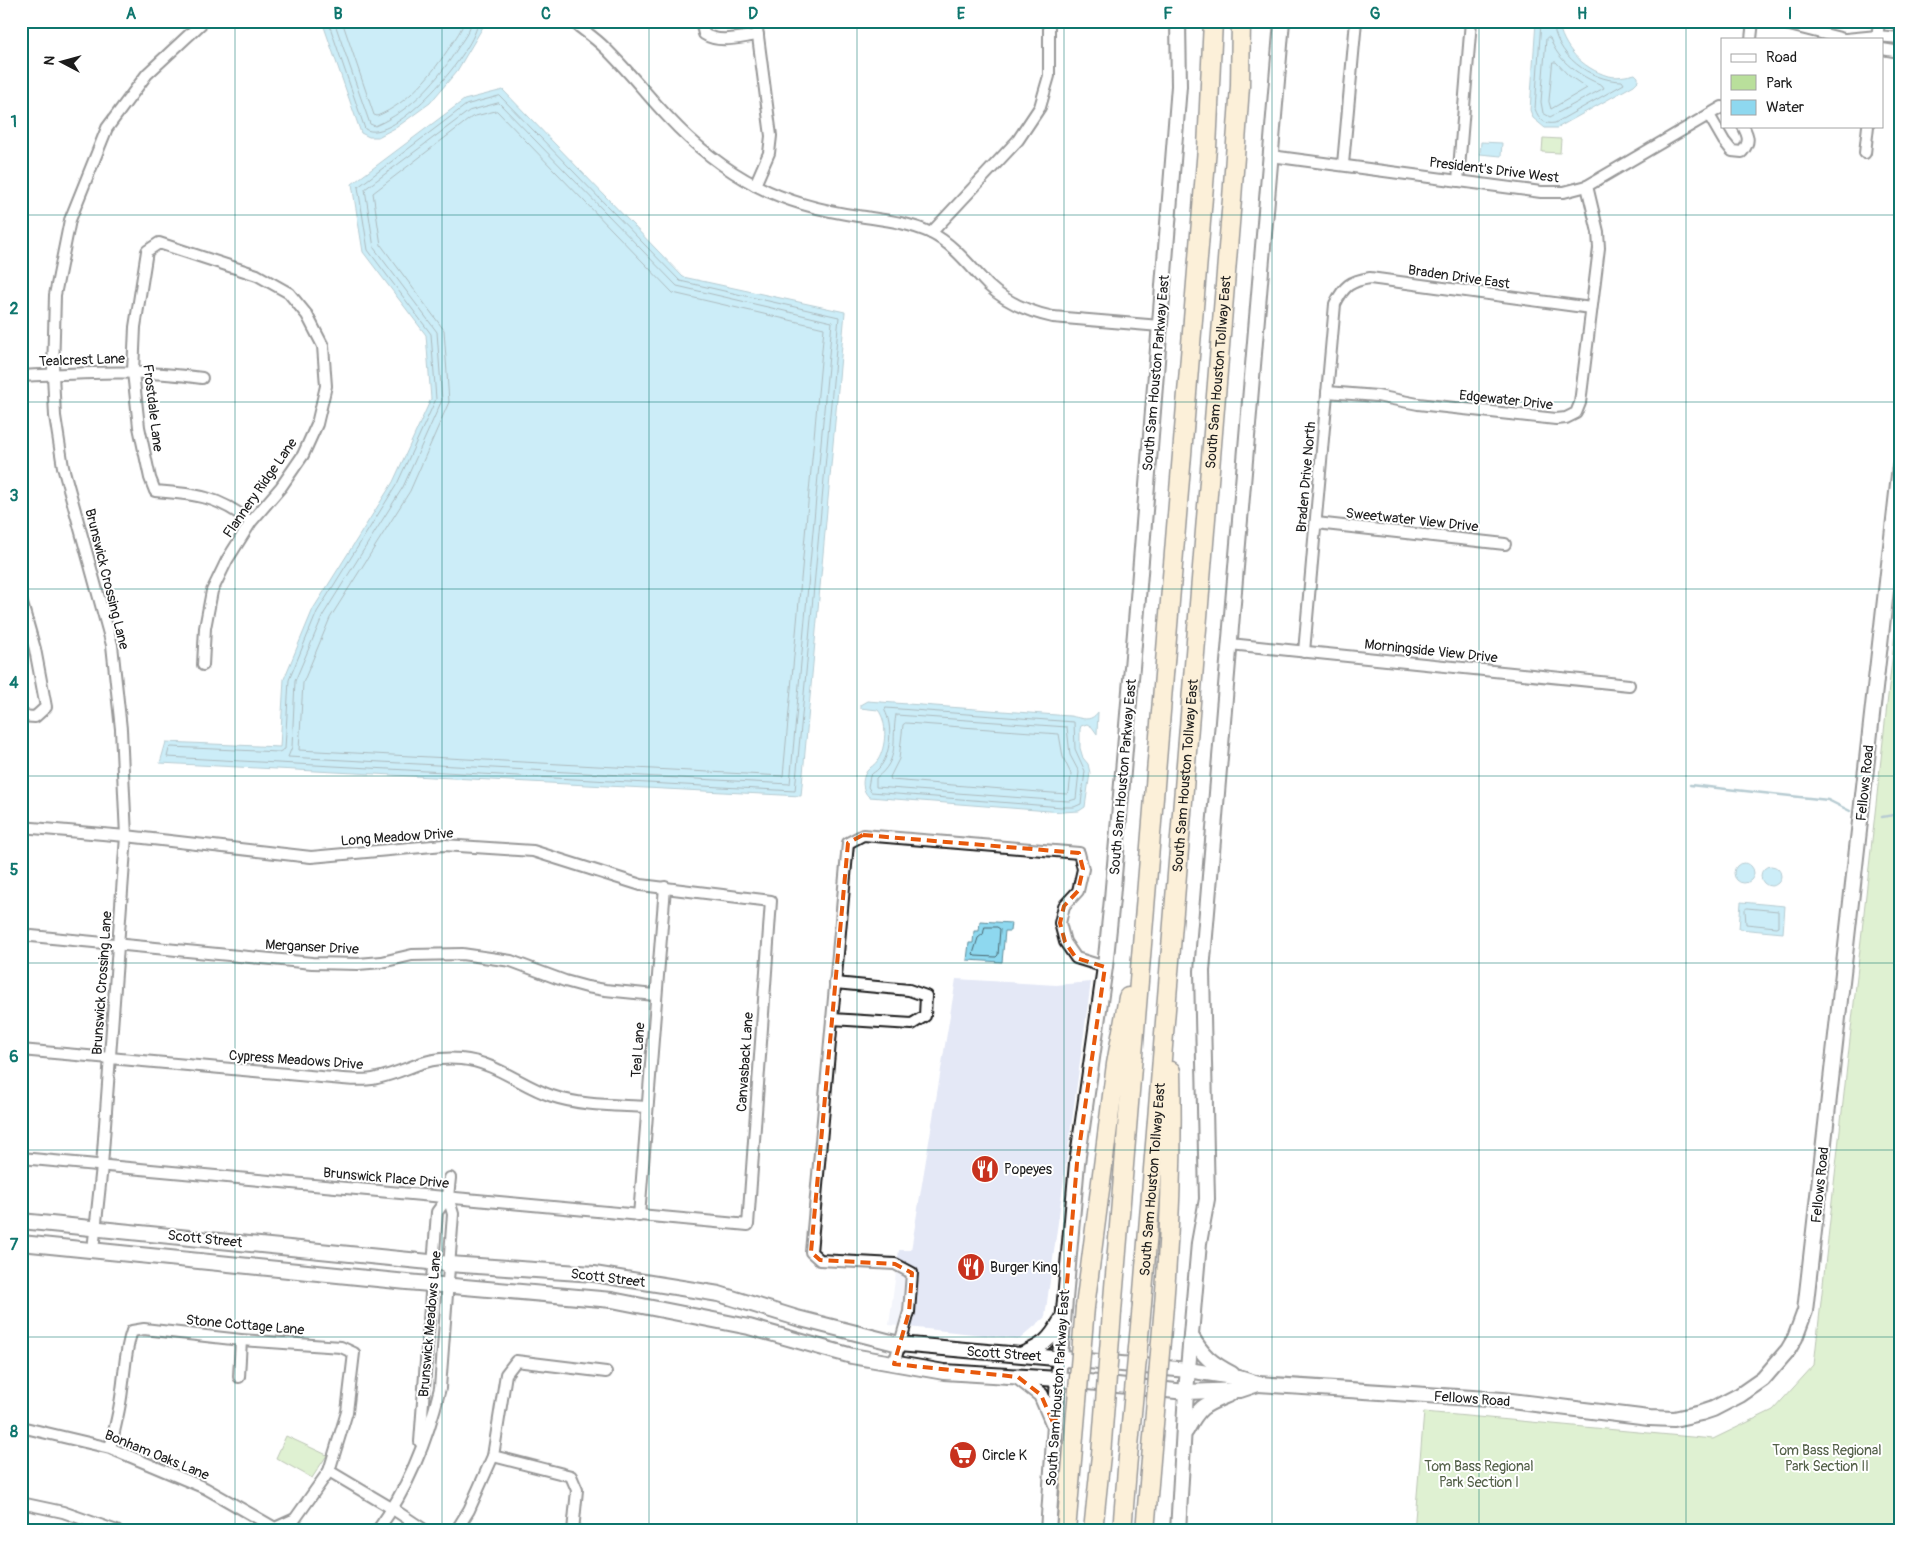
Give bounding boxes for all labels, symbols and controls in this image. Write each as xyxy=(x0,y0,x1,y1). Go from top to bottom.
text: A xyxy=(126,4,137,24)
text: B xyxy=(333,4,343,24)
text: C xyxy=(541,4,551,24)
text: D xyxy=(748,4,758,24)
text: E xyxy=(957,4,966,24)
text: F xyxy=(1163,4,1173,24)
text: G xyxy=(1370,4,1381,24)
text: H xyxy=(1577,4,1587,24)
text: I xyxy=(1788,4,1792,24)
north arrow xyxy=(38,38,88,88)
legend xyxy=(1721,38,1884,128)
text: Road xyxy=(1766,48,1797,67)
text: N xyxy=(41,55,59,66)
text: Park xyxy=(1766,74,1793,93)
text: Water xyxy=(1766,98,1805,117)
text: 1 xyxy=(11,112,17,132)
street label: President's Drive West xyxy=(1428,154,1560,186)
street label: Braden Drive East xyxy=(1407,261,1511,293)
street label: South Sam Houston Parkway East xyxy=(1139,274,1173,472)
street label: South Sam Houston Tollway East xyxy=(1202,274,1234,469)
text: 2 xyxy=(10,299,19,319)
street label: Tealcrest Lane xyxy=(39,350,125,370)
street label: Frostdale Lane xyxy=(139,363,167,453)
street label: Edgewater Drive xyxy=(1458,387,1554,413)
street label: Braden Drive North xyxy=(1293,421,1319,533)
street label: Flannery Ridge Lane xyxy=(219,435,301,541)
text: 3 xyxy=(10,486,19,506)
street label: Sweetwater View Drive xyxy=(1345,505,1479,535)
street label: Brunswick Crossing Lane xyxy=(81,507,133,651)
street label: Morningside View Drive xyxy=(1364,636,1498,666)
text: 4 xyxy=(9,673,19,693)
street label: South Sam Houston Parkway East xyxy=(1106,678,1140,876)
street label: South Sam Houston Tollway East xyxy=(1169,678,1201,873)
street label: Fellows Road xyxy=(1853,744,1877,822)
street label: Long Meadow Drive xyxy=(340,825,454,849)
text: 5 xyxy=(10,860,19,880)
street label: Brunswick Crossing Lane xyxy=(88,910,116,1056)
street label: Merganser Drive xyxy=(265,936,359,958)
street label: Canvasback Lane xyxy=(733,1011,757,1112)
street label: Teal Lane xyxy=(628,1022,648,1078)
text: 6 xyxy=(9,1047,19,1067)
street label: Cypress Meadows Drive xyxy=(228,1047,364,1073)
street label: South Sam Houston Tollway East xyxy=(1136,1082,1169,1277)
street label: Fellows Road xyxy=(1808,1146,1832,1224)
restaurant icon: Popeyes xyxy=(970,1154,1000,1184)
place label: Popeyes xyxy=(1004,1161,1053,1178)
street label: Brunswick Place Drive xyxy=(322,1164,450,1192)
street label: Scott Street xyxy=(167,1227,244,1251)
text: 7 xyxy=(10,1235,19,1255)
street label: Brunswick Meadows Lane xyxy=(415,1250,445,1398)
restaurant icon: Burger King xyxy=(956,1252,986,1282)
place label: Burger King xyxy=(990,1259,1058,1276)
street label: Scott Street xyxy=(570,1265,647,1291)
street label: South Sam Houston Parkway East xyxy=(1043,1289,1073,1487)
street label: Stone Cottage Lane xyxy=(185,1311,305,1339)
street label: Scott Street xyxy=(966,1343,1042,1365)
street label: Fellows Road xyxy=(1433,1388,1511,1410)
text: 8 xyxy=(10,1422,18,1442)
street label: Bonham Oaks Lane xyxy=(102,1426,212,1484)
supermarket icon: Circle K xyxy=(948,1440,978,1470)
park label: Tom Bass Regional Park Section II xyxy=(1772,1442,1882,1475)
place label: Circle K xyxy=(982,1447,1028,1464)
park label: Tom Bass Regional Park Section I xyxy=(1424,1458,1534,1491)

